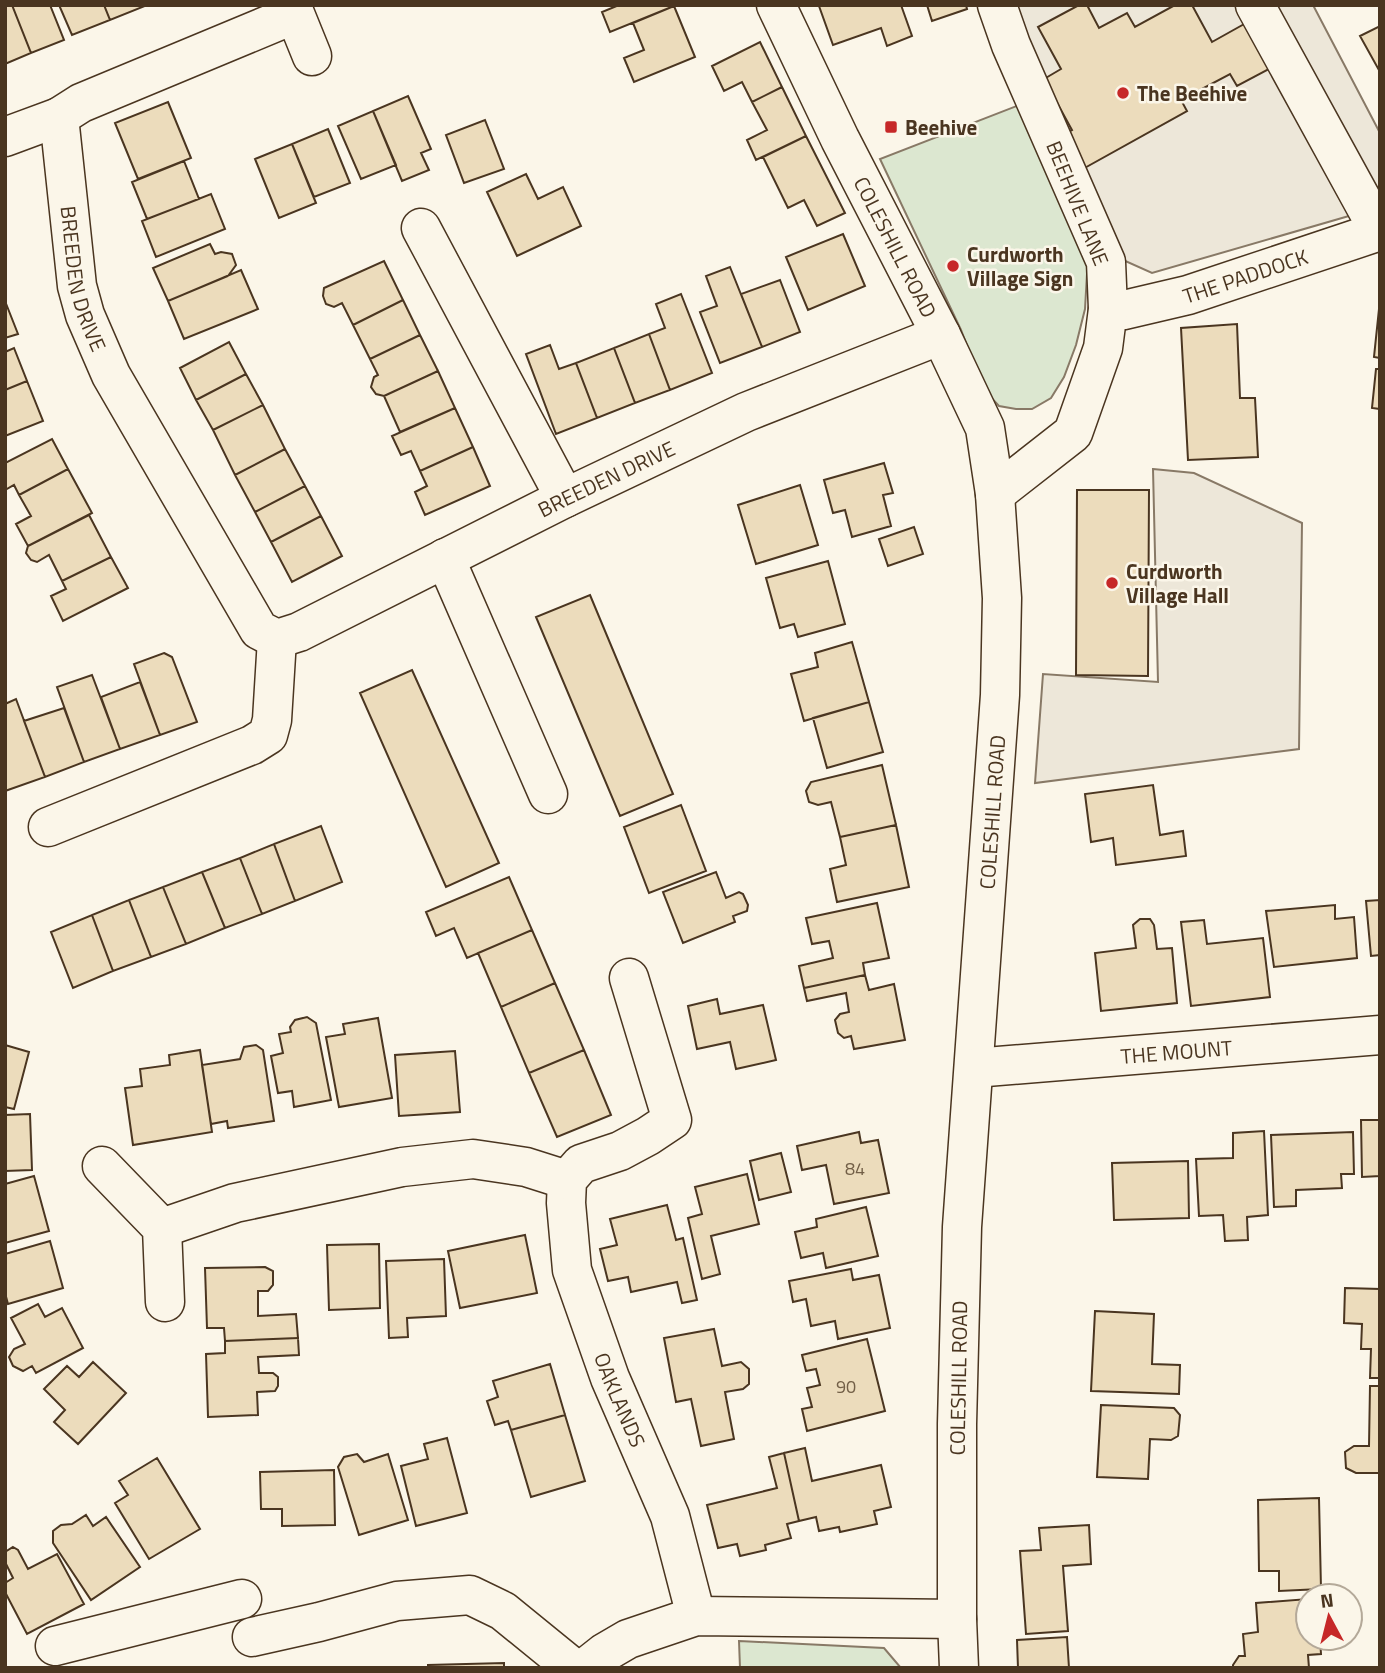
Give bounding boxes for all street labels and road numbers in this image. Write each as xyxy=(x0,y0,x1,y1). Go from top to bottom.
street label: BEEHIVE LANE xyxy=(1038,136,1118,270)
street label: COLESHILL ROAD xyxy=(846,171,945,323)
street label: BREEDEN DRIVE xyxy=(53,204,115,356)
street label: THE PADDOCK xyxy=(1178,240,1312,312)
street label: BREEDEN DRIVE xyxy=(532,432,680,525)
street label: COLESHILL ROAD xyxy=(971,734,1013,890)
street label: THE MOUNT xyxy=(1119,1031,1233,1072)
street label: COLESHILL ROAD xyxy=(941,1300,975,1456)
street label: OAKLANDS xyxy=(586,1348,654,1452)

